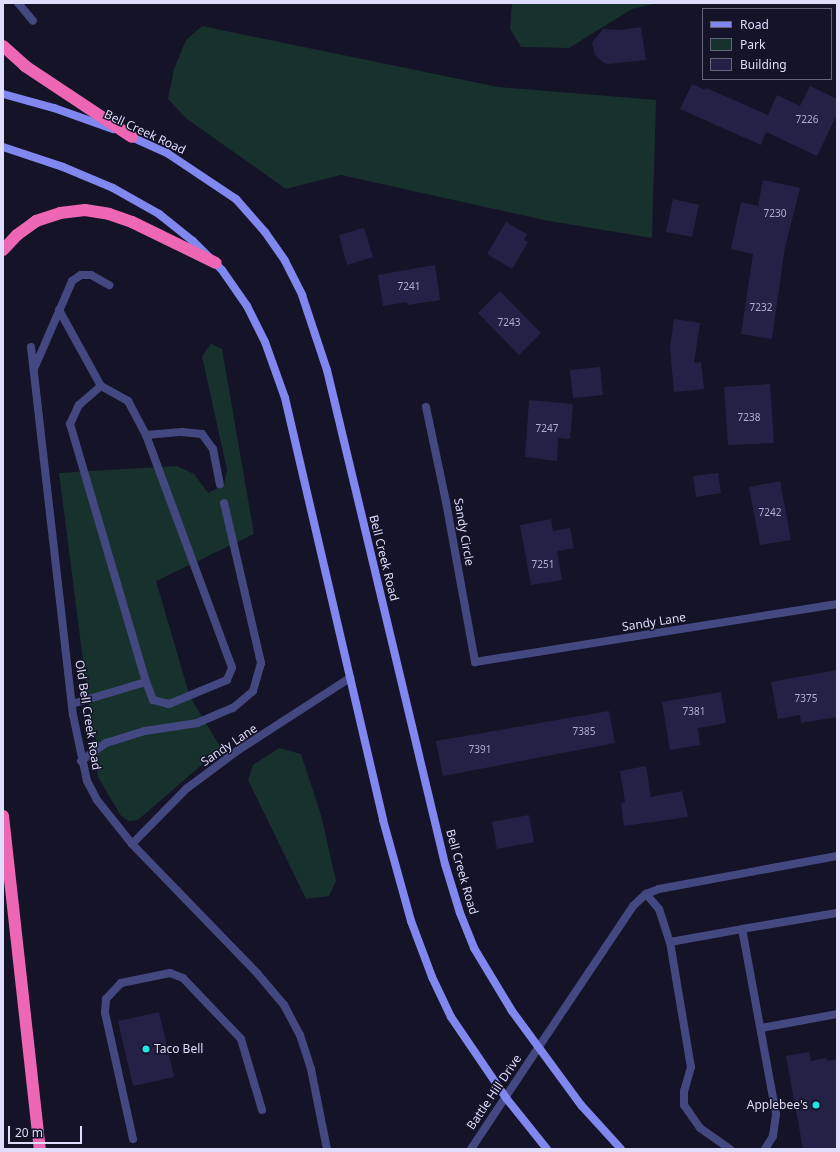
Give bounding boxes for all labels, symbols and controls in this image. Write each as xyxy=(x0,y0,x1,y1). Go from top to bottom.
legend xyxy=(702,8,832,80)
text: Road xyxy=(740,16,769,33)
text: Park xyxy=(740,36,765,53)
text: Building xyxy=(740,56,787,73)
street label: Bell Creek Road xyxy=(102,107,188,157)
house number: 7226 xyxy=(796,114,818,126)
house number: 7230 xyxy=(764,208,786,220)
house number: 7241 xyxy=(398,281,420,293)
house number: 7232 xyxy=(750,302,772,314)
house number: 7243 xyxy=(498,317,520,329)
house number: 7238 xyxy=(738,412,760,424)
house number: 7247 xyxy=(536,423,558,435)
street label: Sandy Circle xyxy=(451,497,477,567)
house number: 7242 xyxy=(759,507,781,519)
street label: Bell Creek Road xyxy=(366,514,402,602)
house number: 7251 xyxy=(532,559,554,571)
street label: Sandy Lane xyxy=(621,610,687,634)
street label: Old Bell Creek Road xyxy=(72,659,104,771)
house number: 7375 xyxy=(795,693,817,705)
house number: 7381 xyxy=(683,706,705,718)
street label: Sandy Lane xyxy=(198,721,260,769)
house number: 7385 xyxy=(573,726,595,738)
house number: 7391 xyxy=(469,744,491,756)
street label: Bell Creek Road xyxy=(443,828,481,916)
place label: Taco Bell xyxy=(154,1042,203,1056)
marker: Taco Bell xyxy=(141,1044,151,1054)
street label: Battle Hill Drive xyxy=(464,1052,524,1132)
place label: Applebee's xyxy=(747,1098,808,1112)
marker: Applebee's xyxy=(811,1100,821,1110)
scale bar xyxy=(10,1118,84,1144)
text: 20 m xyxy=(15,1124,43,1141)

